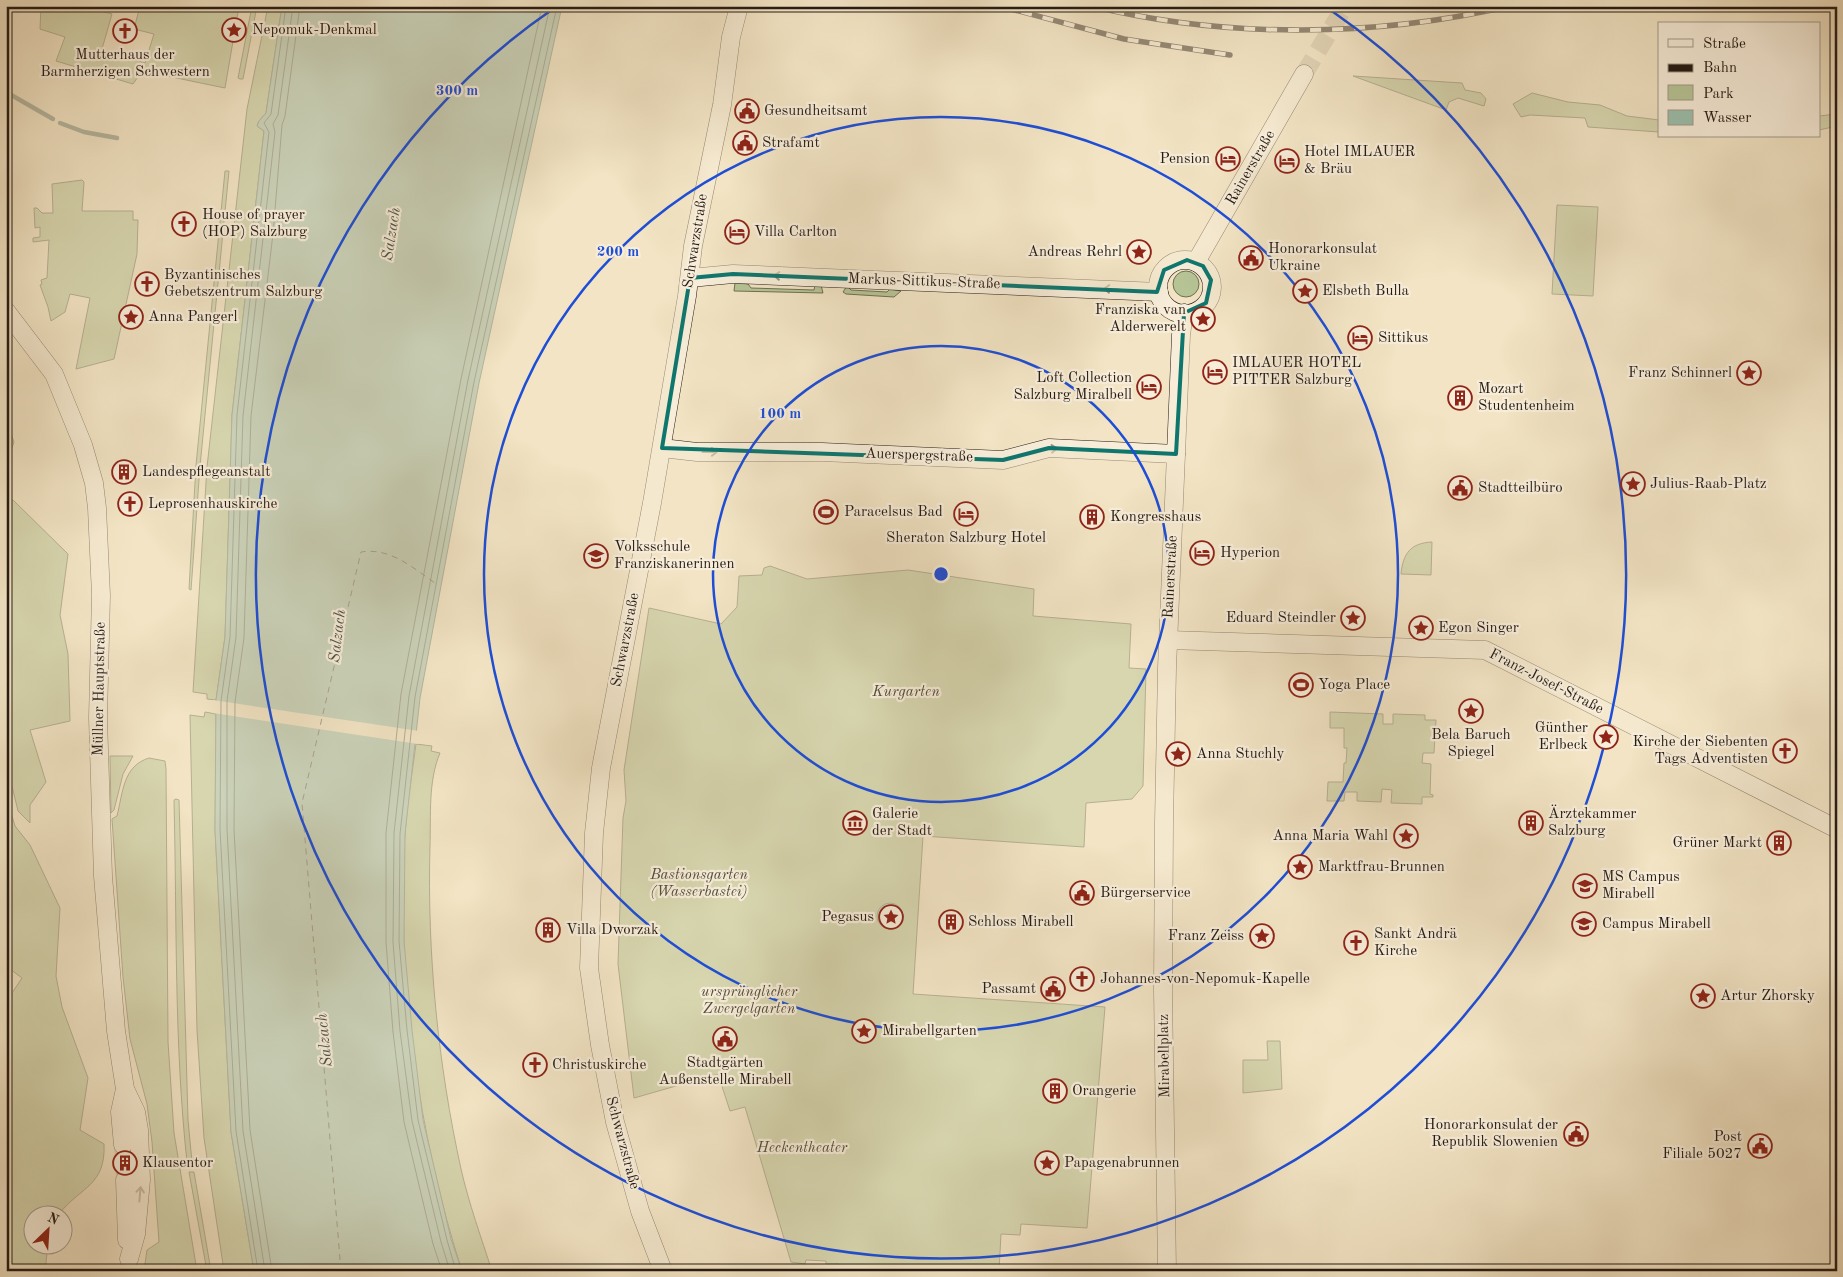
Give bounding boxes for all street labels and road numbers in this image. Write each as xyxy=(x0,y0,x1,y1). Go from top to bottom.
street label: Rainerstraße xyxy=(1224,128,1278,208)
street label: Schwarzstraße xyxy=(681,193,711,289)
street label: Markus-Sittikus-Straße xyxy=(847,272,1001,292)
street label: Auerspergstraße xyxy=(865,447,973,465)
street label: Rainerstraße xyxy=(1161,535,1181,619)
street label: Schwarzstraße xyxy=(610,592,642,688)
street label: Müllner Hauptstraße xyxy=(91,622,109,756)
street label: Franz-Josef-Straße xyxy=(1486,647,1606,717)
street label: Mirabellplatz xyxy=(1157,1014,1173,1098)
street label: Schwarzstraße xyxy=(602,1095,642,1191)

